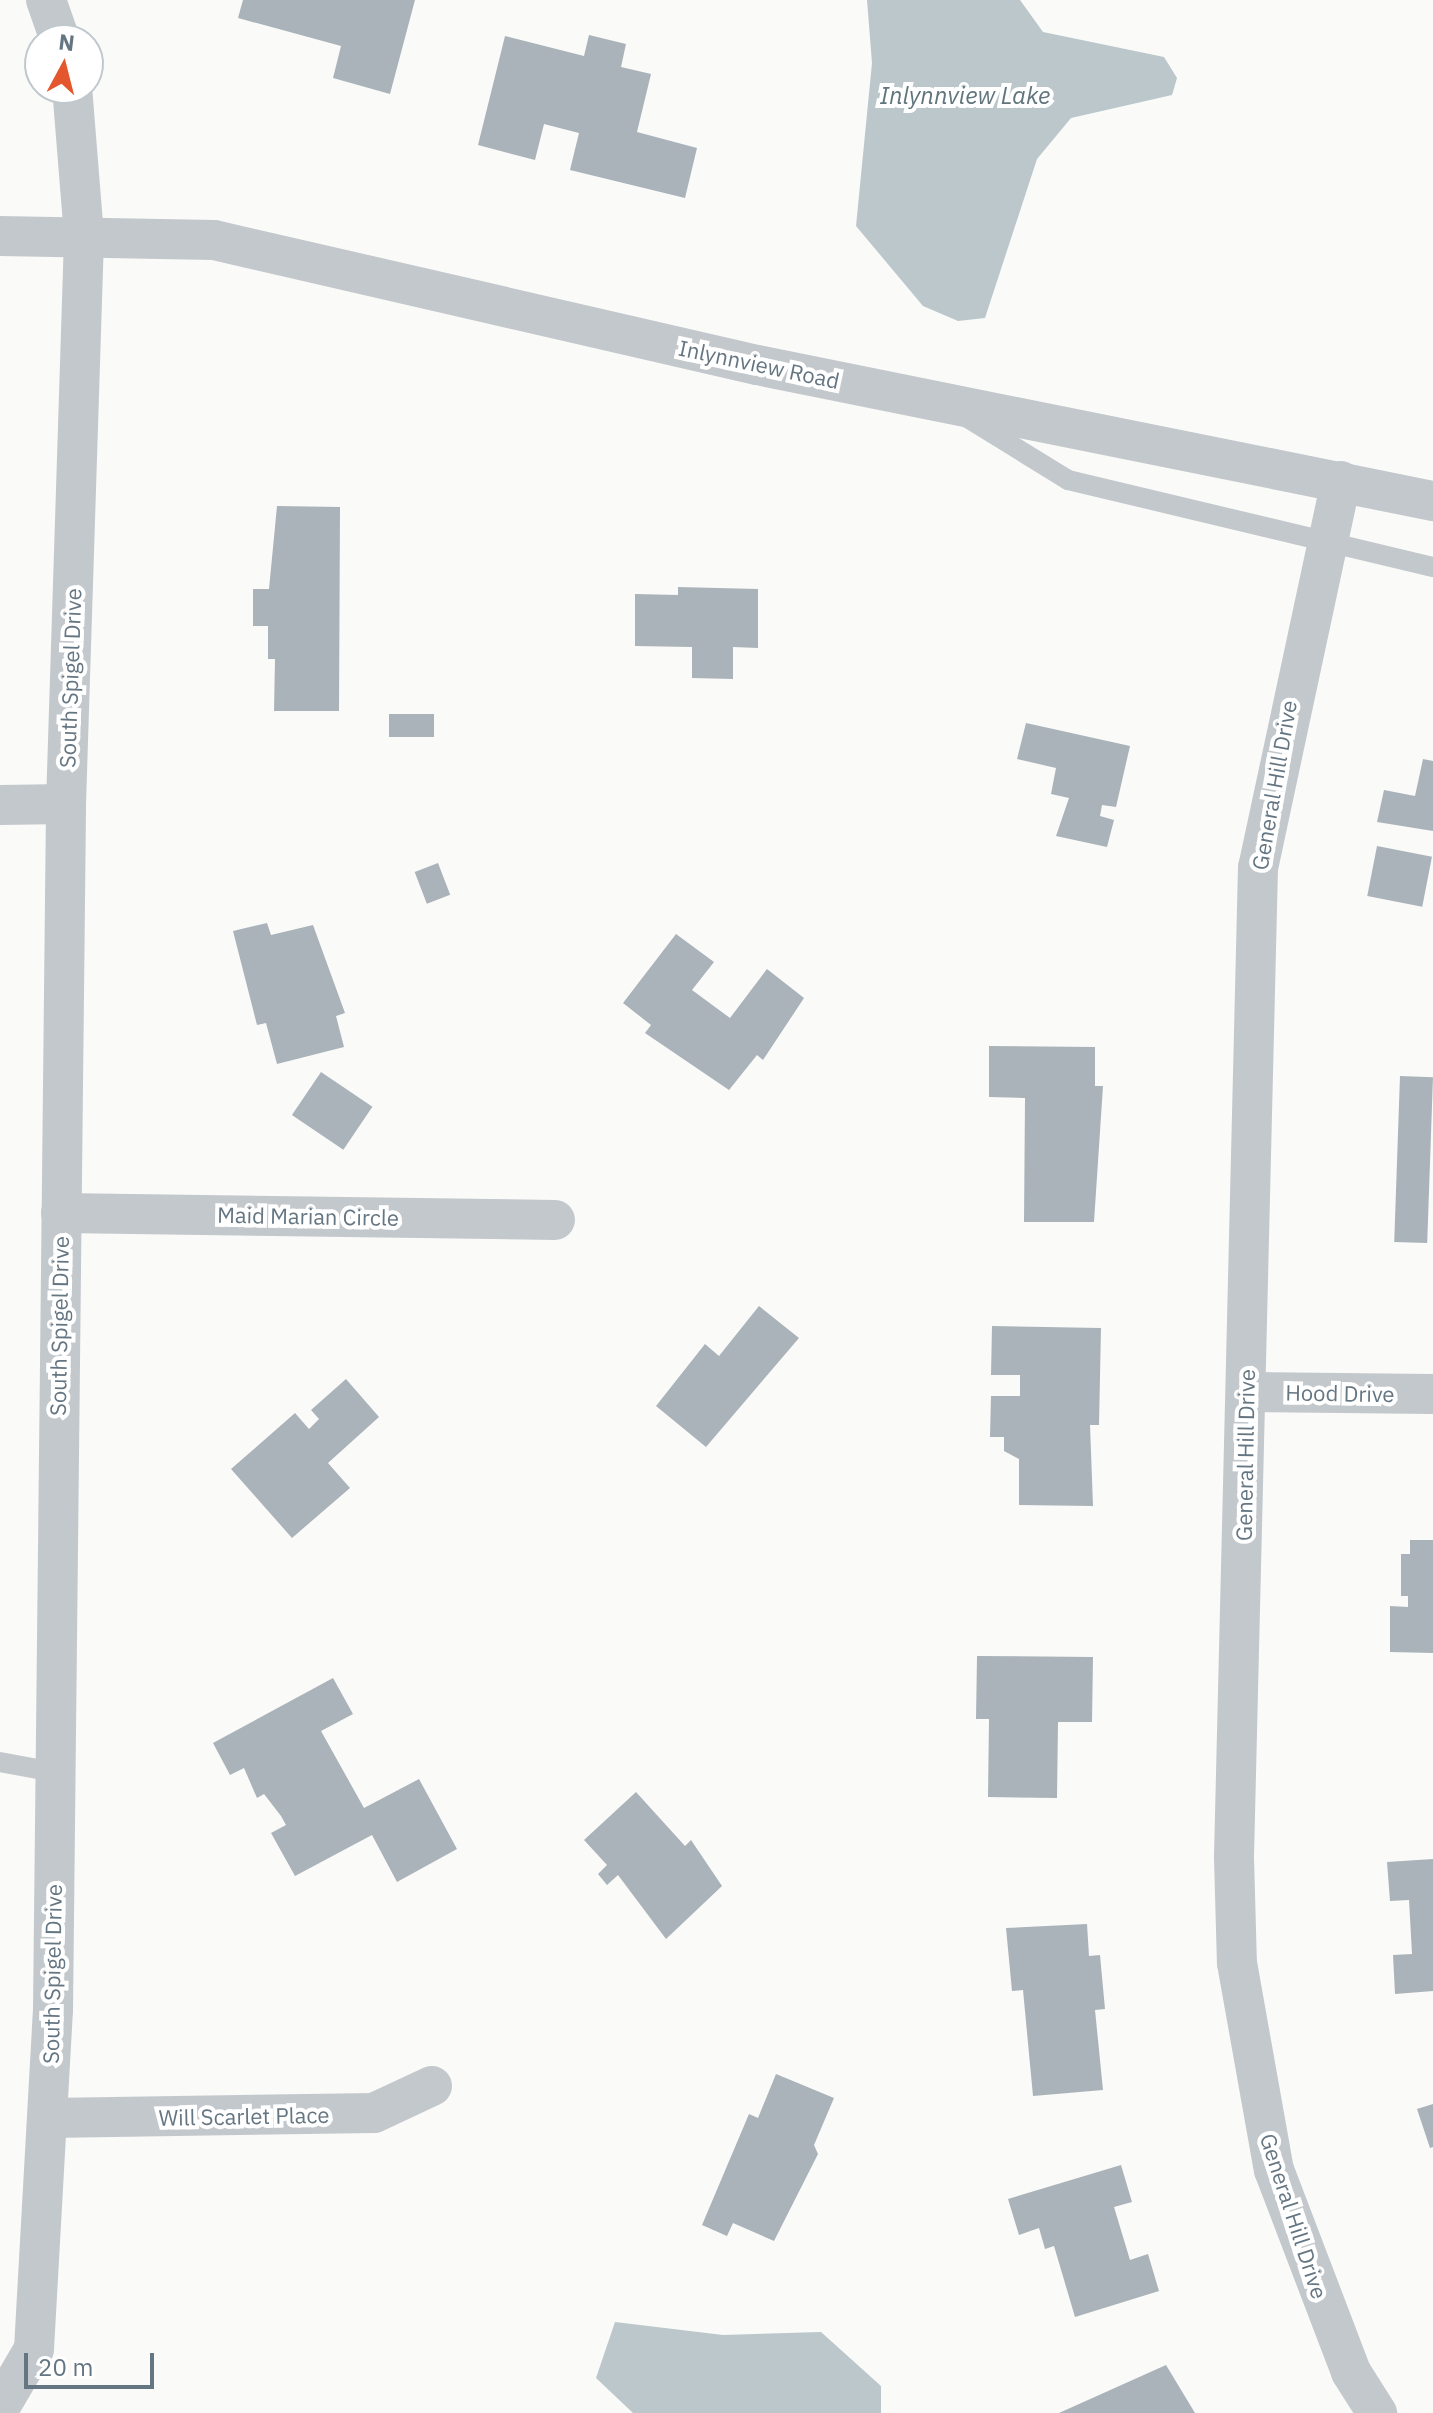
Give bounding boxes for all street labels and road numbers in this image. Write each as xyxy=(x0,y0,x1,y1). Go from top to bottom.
street label: Inlynnview Road xyxy=(676,334,842,394)
street label: South Spigel Drive xyxy=(54,588,86,768)
street label: General Hill Drive xyxy=(1246,698,1302,872)
street label: Maid Marian Circle xyxy=(217,1201,399,1231)
street label: South Spigel Drive xyxy=(44,1236,74,1416)
street label: General Hill Drive xyxy=(1230,1369,1260,1541)
street label: Hood Drive xyxy=(1285,1379,1395,1407)
street label: South Spigel Drive xyxy=(37,1884,67,2064)
street label: Will Scarlet Place xyxy=(158,2101,330,2131)
street label: General Hill Drive xyxy=(1255,2130,1333,2302)

